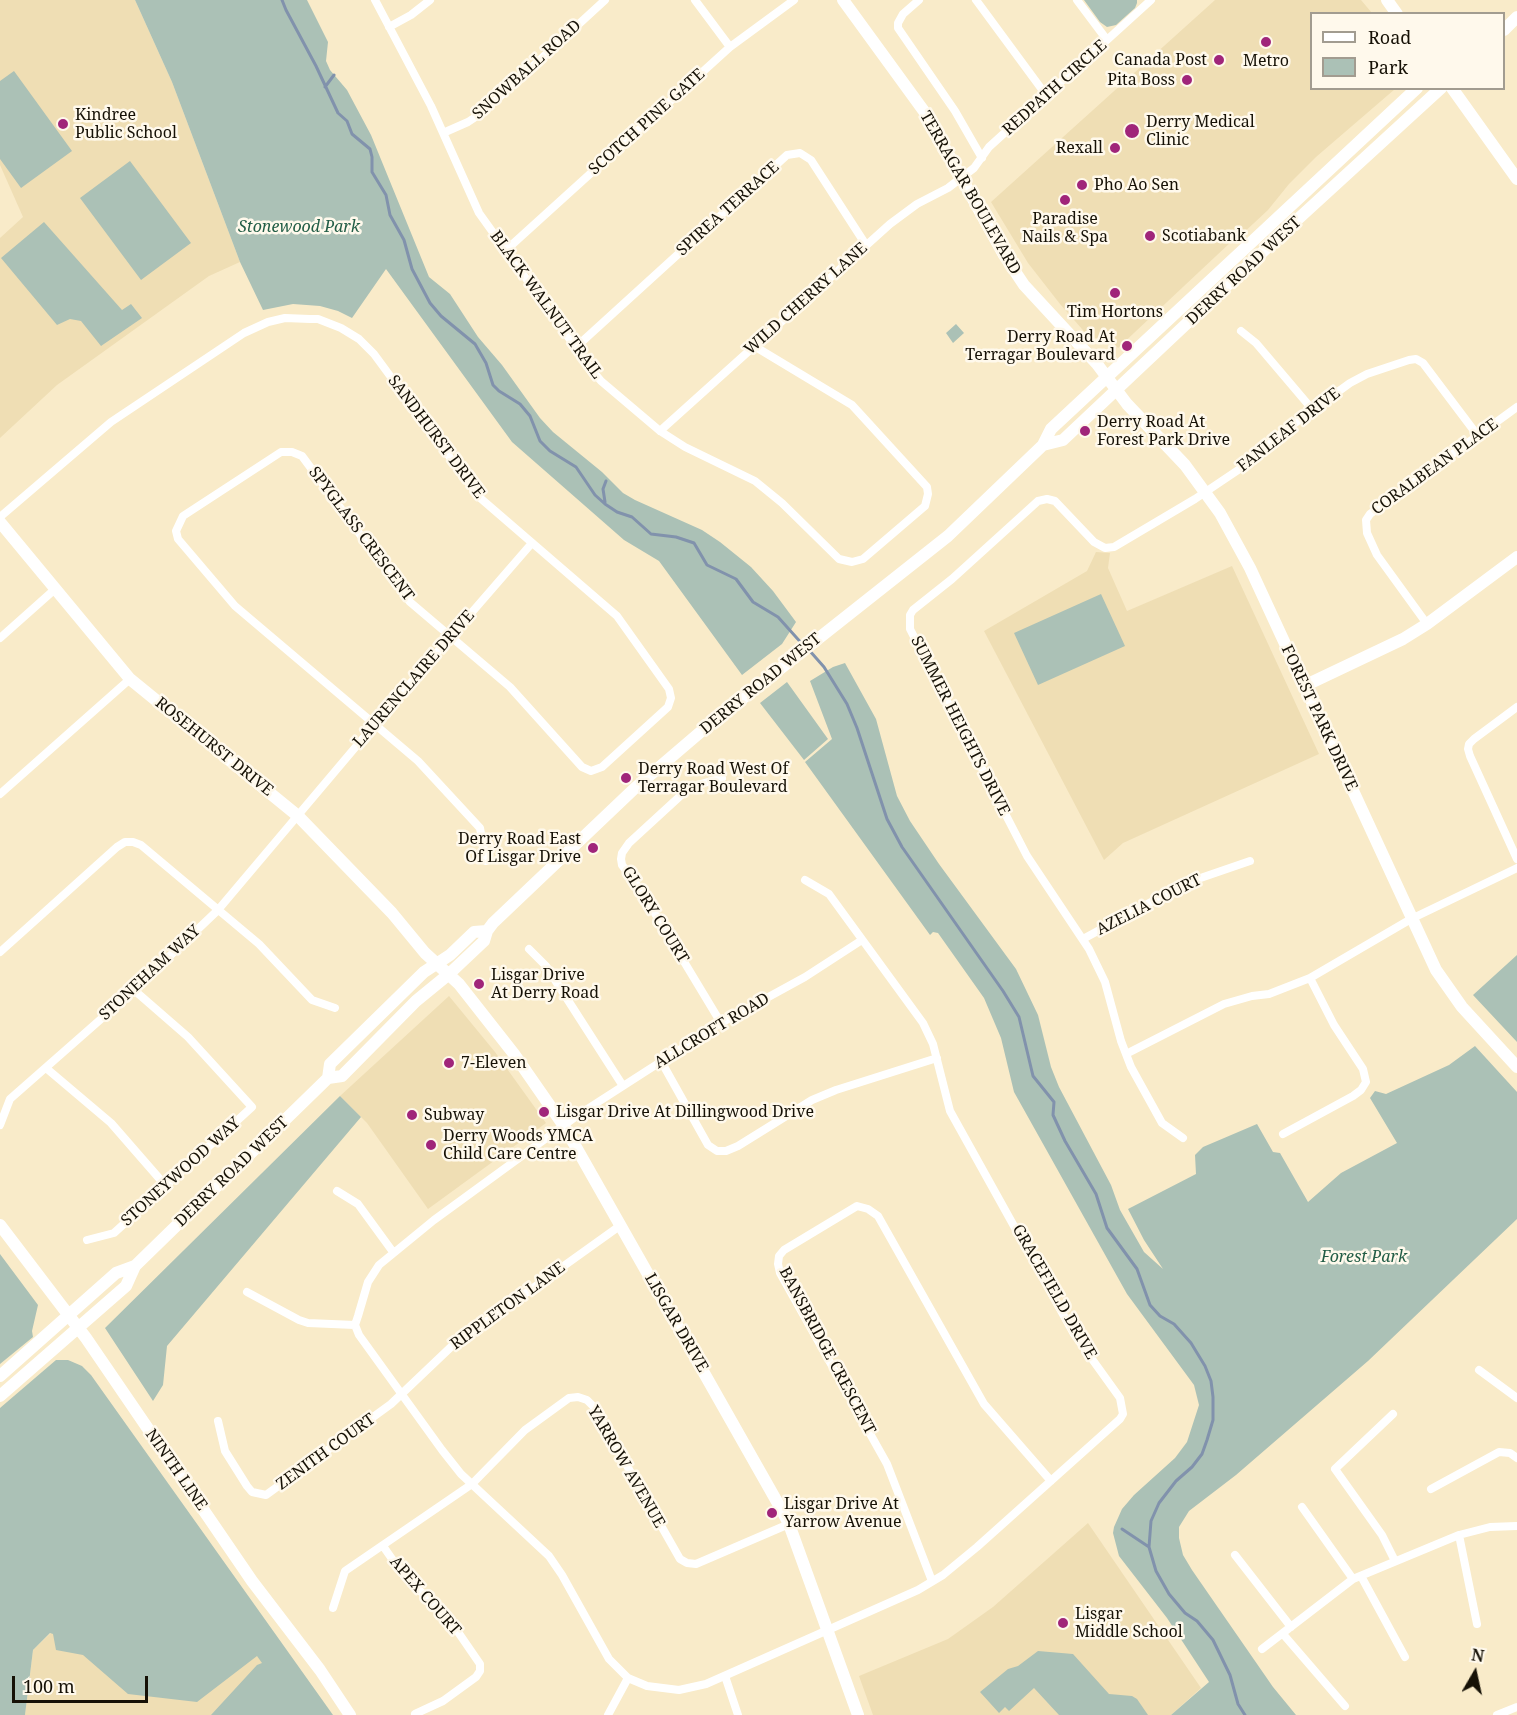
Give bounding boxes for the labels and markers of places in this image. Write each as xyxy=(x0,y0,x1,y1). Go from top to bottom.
marker: Metro xyxy=(1259,35,1273,49)
place label: Canada Post xyxy=(1114,50,1207,70)
place label: Metro xyxy=(1243,51,1289,71)
marker: Canada Post xyxy=(1212,53,1226,67)
place label: Pita Boss xyxy=(1107,70,1175,90)
marker: Pita Boss xyxy=(1180,73,1194,87)
place label: Kindree Public School xyxy=(75,105,177,143)
place label: Derry Medical Clinic xyxy=(1146,112,1255,150)
marker: Kindree Public School xyxy=(56,117,70,131)
marker: Derry Medical Clinic xyxy=(1123,122,1141,140)
place label: Rexall xyxy=(1056,138,1103,158)
marker: Rexall xyxy=(1108,141,1122,155)
place label: Pho Ao Sen xyxy=(1094,175,1179,195)
marker: Pho Ao Sen xyxy=(1075,178,1089,192)
marker: Paradise Nails & Spa xyxy=(1058,193,1072,207)
place label: Paradise Nails & Spa xyxy=(1022,209,1108,247)
place label: Scotiabank xyxy=(1162,226,1246,246)
marker: Scotiabank xyxy=(1143,229,1157,243)
marker: Tim Hortons xyxy=(1108,286,1122,300)
place label: Tim Hortons xyxy=(1067,302,1163,322)
place label: Derry Road At Terragar Boulevard xyxy=(965,327,1115,365)
marker: Derry Road At Terragar Boulevard xyxy=(1120,339,1134,353)
place label: Derry Road At Forest Park Drive xyxy=(1097,412,1230,450)
marker: Derry Road At Forest Park Drive xyxy=(1078,424,1092,438)
place label: Derry Road West Of Terragar Boulevard xyxy=(638,759,788,797)
marker: Derry Road West Of Terragar Boulevard xyxy=(619,771,633,785)
place label: Derry Road East Of Lisgar Drive xyxy=(458,829,581,867)
marker: Derry Road East Of Lisgar Drive xyxy=(586,841,600,855)
place label: Lisgar Drive At Derry Road xyxy=(491,965,599,1003)
marker: Lisgar Drive At Derry Road xyxy=(472,977,486,991)
place label: 7-Eleven xyxy=(461,1053,527,1073)
marker: 7-Eleven xyxy=(442,1056,456,1070)
place label: Lisgar Drive At Dillingwood Drive xyxy=(556,1102,814,1122)
place label: Subway xyxy=(424,1105,484,1125)
marker: Lisgar Drive At Dillingwood Drive xyxy=(537,1105,551,1119)
marker: Subway xyxy=(405,1108,419,1122)
place label: Derry Woods YMCA Child Care Centre xyxy=(443,1126,593,1164)
marker: Derry Woods YMCA Child Care Centre xyxy=(424,1138,438,1152)
place label: Lisgar Drive At Yarrow Avenue xyxy=(784,1494,901,1532)
marker: Lisgar Drive At Yarrow Avenue xyxy=(765,1506,779,1520)
place label: Lisgar Middle School xyxy=(1075,1604,1183,1642)
marker: Lisgar Middle School xyxy=(1056,1616,1070,1630)

